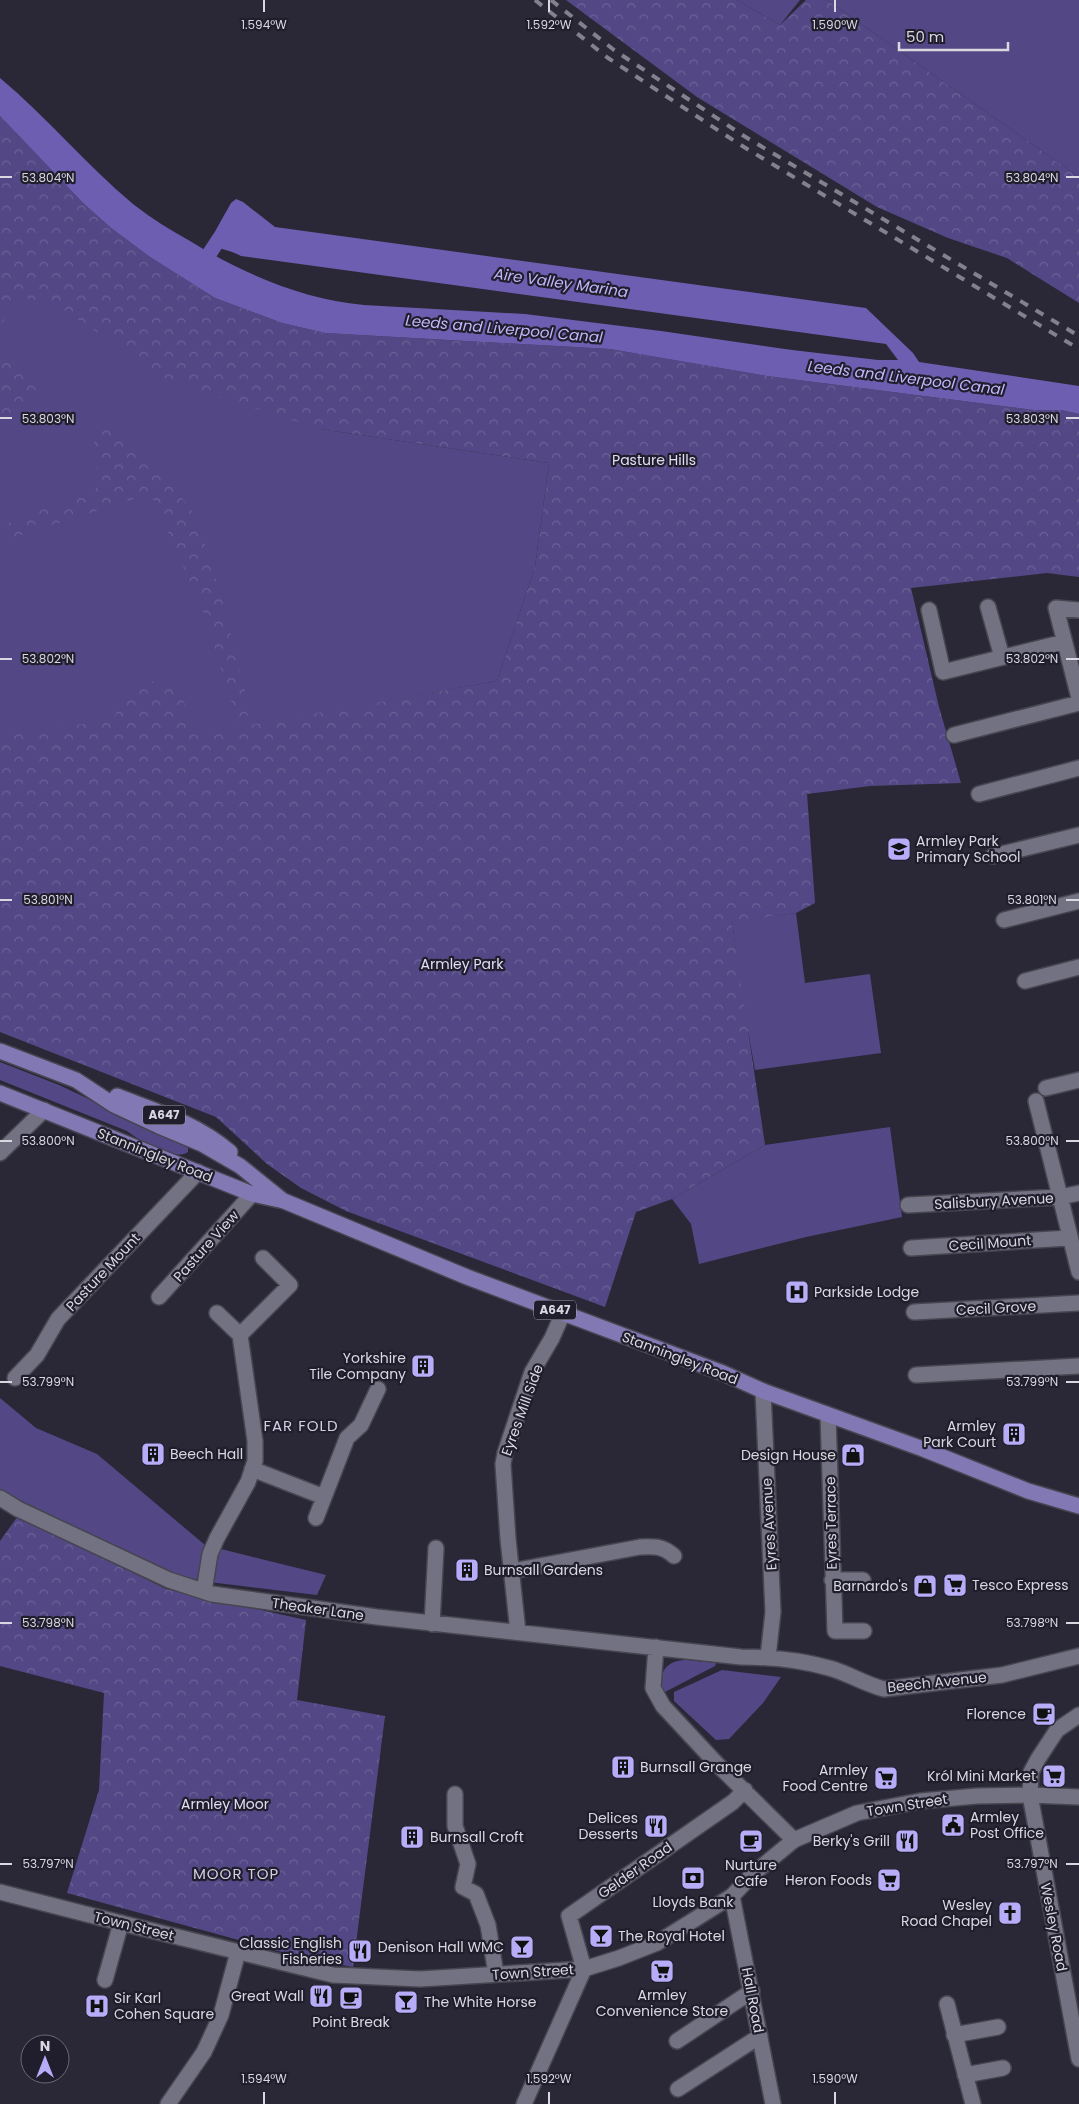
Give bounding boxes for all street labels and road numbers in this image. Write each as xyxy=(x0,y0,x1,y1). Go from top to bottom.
road number: A647 xyxy=(143,1106,185,1124)
street label: Stanningley Road xyxy=(94,1123,216,1187)
street label: Salisbury Avenue xyxy=(934,1188,1055,1214)
street label: Pasture View xyxy=(169,1206,244,1286)
street label: Pasture Mount xyxy=(61,1228,145,1316)
street label: Cecil Mount xyxy=(948,1230,1032,1256)
street label: Cecil Grove xyxy=(955,1296,1037,1320)
road number: A647 xyxy=(534,1300,576,1320)
street label: Stanningley Road xyxy=(619,1327,741,1389)
street label: Eyres Mill Side xyxy=(496,1361,548,1459)
street label: Eyres Terrace xyxy=(820,1476,842,1570)
street label: Eyres Avenue xyxy=(757,1477,781,1571)
street label: Theaker Lane xyxy=(271,1593,366,1625)
street label: Beech Avenue xyxy=(886,1667,988,1697)
street label: Town Street xyxy=(865,1789,949,1821)
street label: Gelder Road xyxy=(594,1837,676,1903)
street label: Wesley Road xyxy=(1036,1881,1072,1973)
street label: Town Street xyxy=(92,1906,176,1946)
street label: Town Street xyxy=(492,1959,574,1985)
street label: Hall Road xyxy=(737,1966,769,2034)

